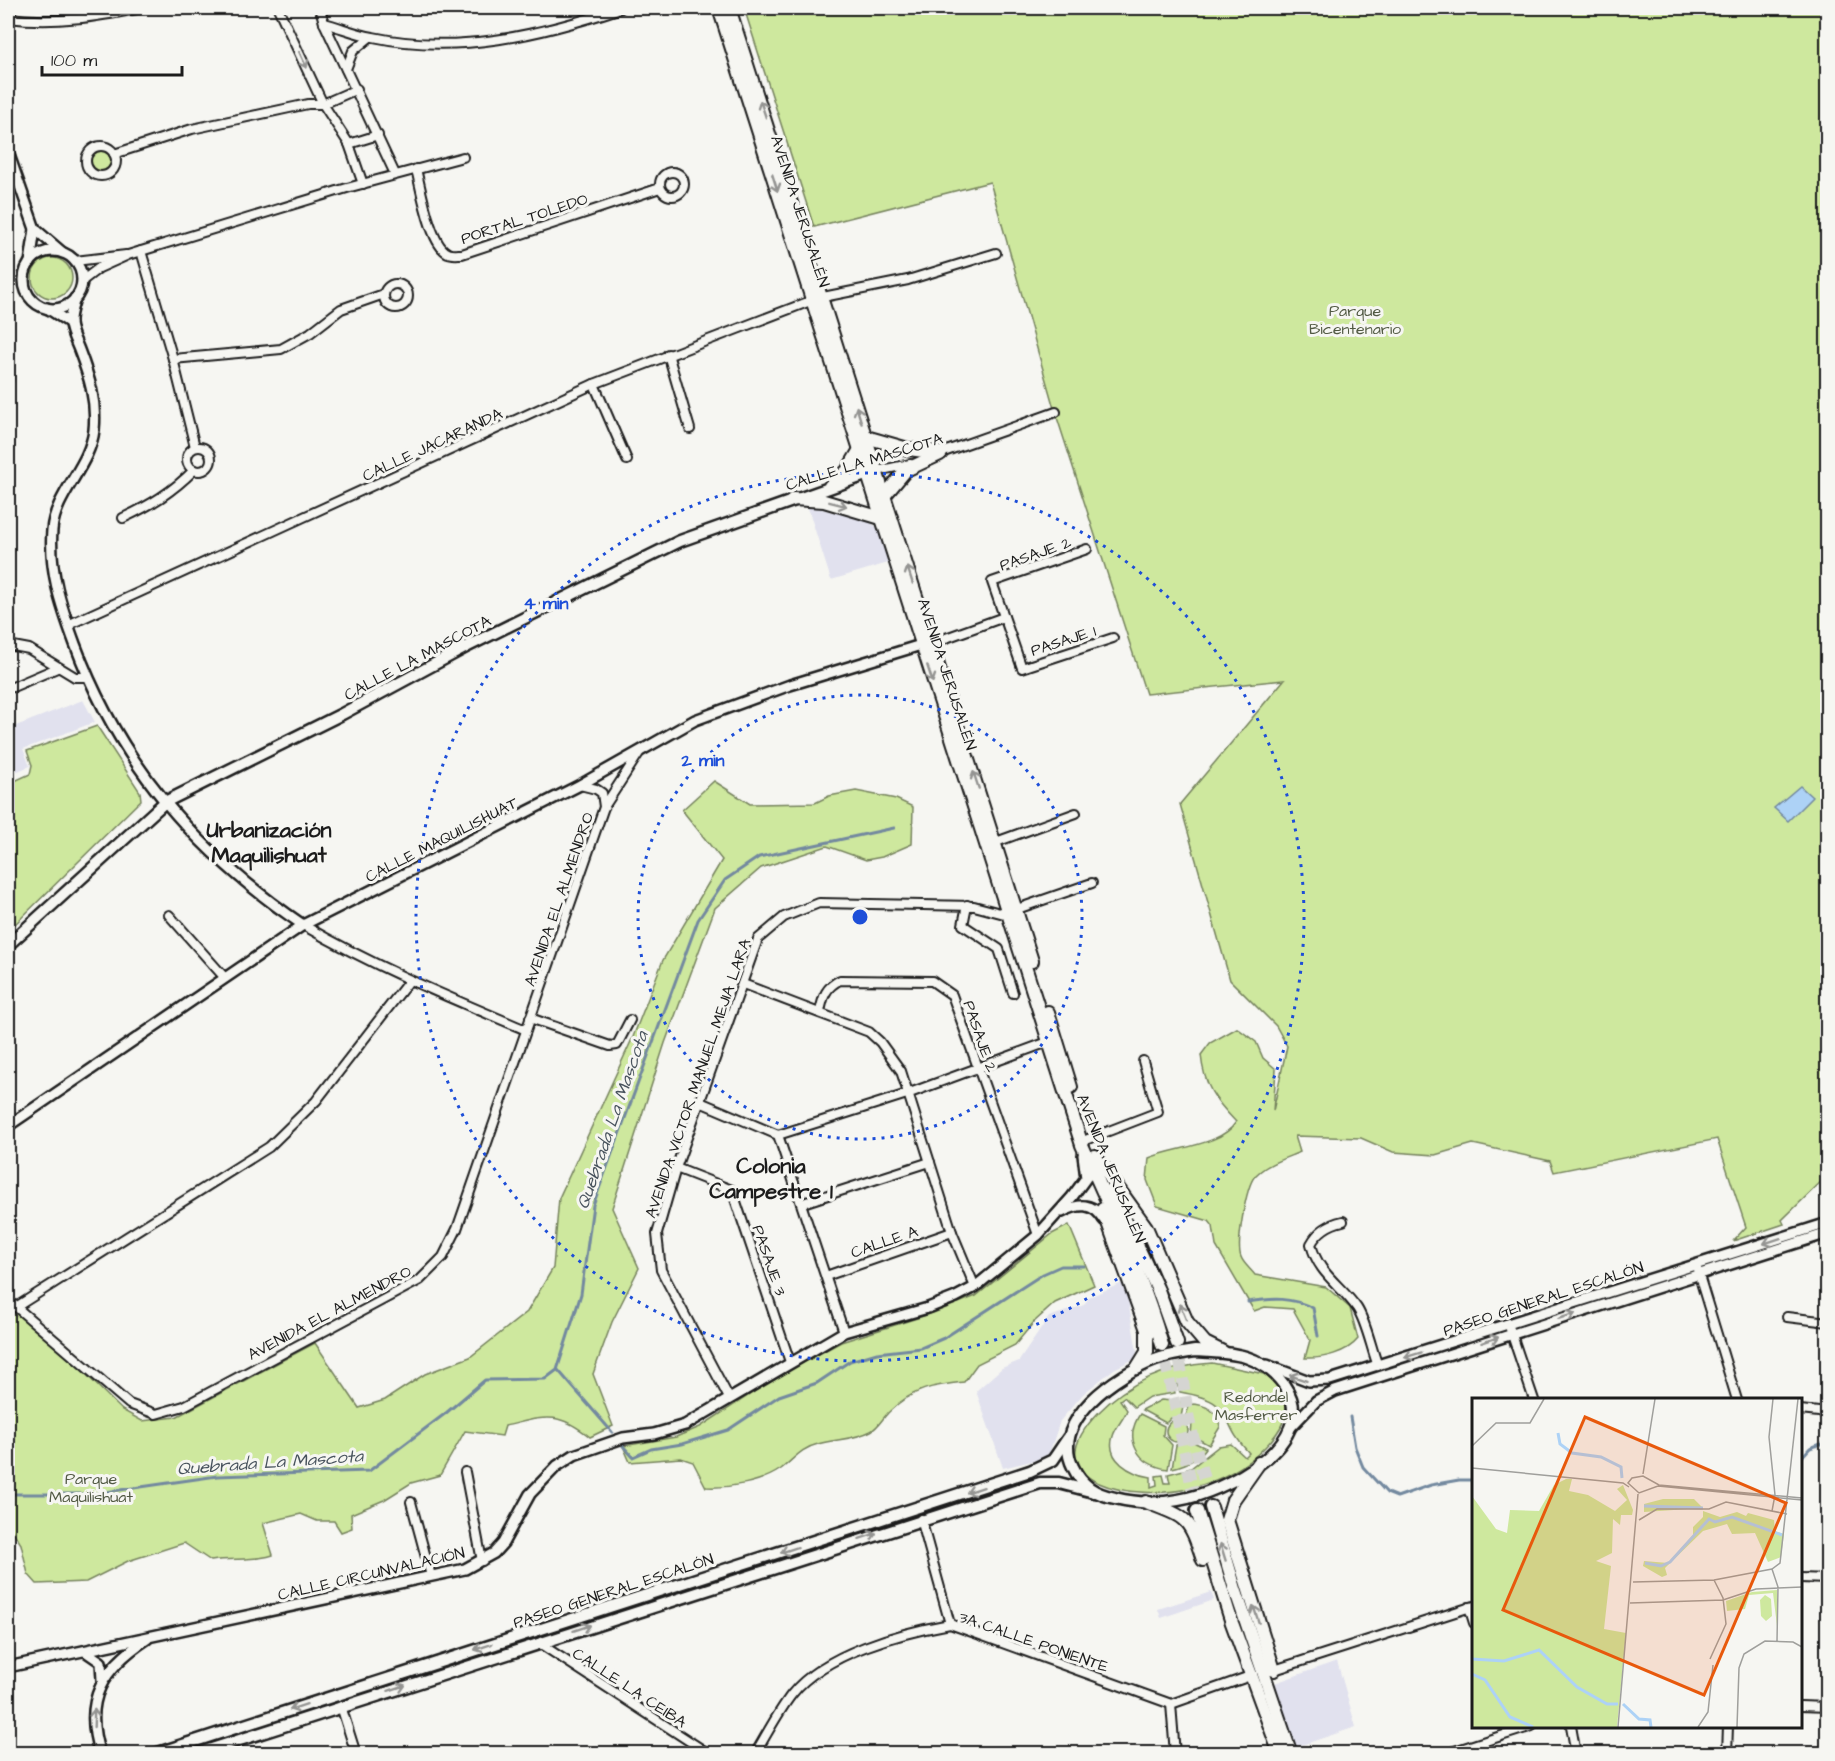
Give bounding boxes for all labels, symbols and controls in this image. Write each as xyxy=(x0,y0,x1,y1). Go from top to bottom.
scale bar xyxy=(42,39,182,77)
text: 100 m xyxy=(51,48,97,73)
one-way arrow xyxy=(297,51,309,69)
one-way arrow xyxy=(757,100,768,119)
street label: AVENIDA JERUSALÉN xyxy=(765,132,835,290)
one-way arrow xyxy=(770,173,781,192)
street label: PORTAL TOLEDO xyxy=(458,188,591,250)
park label: Parque Bicentenario xyxy=(1309,300,1401,340)
street label: CALLE JACARANDA xyxy=(359,403,506,487)
one-way arrow xyxy=(853,406,864,425)
street label: CALLE LA MASCOTA xyxy=(783,428,946,496)
one-way arrow xyxy=(828,498,847,510)
street label: PASAJE 2 xyxy=(997,531,1074,576)
one-way arrow xyxy=(904,566,915,585)
text: 4 min xyxy=(523,591,569,616)
street label: AVENIDA JERUSALÉN xyxy=(912,595,982,753)
street label: CALLE LA MASCOTA xyxy=(340,610,495,706)
street label: PASAJE 1 xyxy=(1028,620,1099,662)
one-way arrow xyxy=(926,664,937,683)
text: 2 min xyxy=(680,748,725,773)
one-way arrow xyxy=(970,771,981,790)
street label: CALLE MAQUILISHUAT xyxy=(361,792,522,888)
street label: AVENIDA EL ALMENDRO xyxy=(519,809,599,989)
district label: Urbanización Maquilishuat xyxy=(206,815,332,871)
centre of rings xyxy=(850,907,870,927)
street label: AVENIDA VICTOR MANUEL MEJIA LARA xyxy=(640,936,756,1221)
street label: PASAJE 2 xyxy=(958,998,1003,1075)
water label: Quebrada La Mascota xyxy=(570,1027,655,1212)
street label: AVENIDA JERUSALÉN xyxy=(1071,1091,1151,1246)
district label: Colonia Campestre 1 xyxy=(709,1151,833,1207)
street label: CALLE A xyxy=(848,1220,921,1264)
street label: PASAJE 3 xyxy=(747,1222,791,1299)
one-way arrow xyxy=(1763,1236,1782,1247)
street label: PASEO GENERAL ESCALÓN xyxy=(1440,1256,1646,1342)
street label: AVENIDA EL ALMENDRO xyxy=(244,1260,416,1365)
one-way arrow xyxy=(1177,1303,1188,1322)
one-way arrow xyxy=(1557,1310,1576,1321)
one-way arrow xyxy=(1480,1334,1499,1345)
one-way arrow xyxy=(1404,1350,1423,1361)
one-way arrow xyxy=(1289,1371,1308,1382)
park label: Redondel Masferrer xyxy=(1215,1386,1298,1426)
inset map xyxy=(1472,1398,1802,1728)
water label: Quebrada La Mascota xyxy=(176,1443,365,1481)
park label: Parque Maquilishuat xyxy=(49,1468,133,1508)
one-way arrow xyxy=(966,1485,984,1496)
one-way arrow xyxy=(858,1530,877,1541)
street label: CALLE CIRCUNVALACIÓN xyxy=(276,1542,467,1606)
one-way arrow xyxy=(1217,1543,1228,1562)
one-way arrow xyxy=(780,1545,799,1556)
street label: PASEO GENERAL ESCALÓN xyxy=(510,1548,716,1634)
one-way arrow xyxy=(1250,1605,1261,1624)
street label: 3A CALLE PONIENTE xyxy=(956,1606,1112,1678)
one-way arrow xyxy=(572,1622,591,1633)
one-way arrow xyxy=(474,1642,493,1653)
street label: CALLE LA CEIBA xyxy=(568,1643,691,1733)
one-way arrow xyxy=(387,1681,406,1692)
one-way arrow xyxy=(289,1702,308,1713)
one-way arrow xyxy=(89,1708,100,1728)

